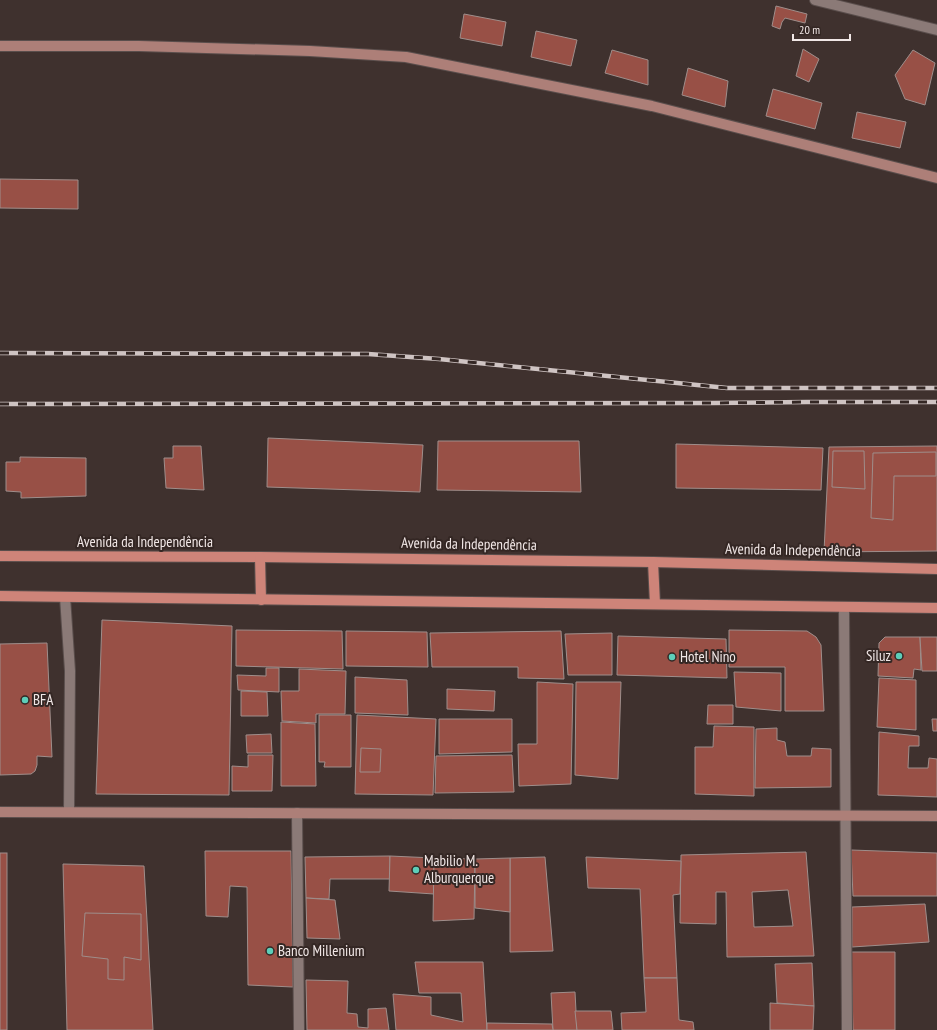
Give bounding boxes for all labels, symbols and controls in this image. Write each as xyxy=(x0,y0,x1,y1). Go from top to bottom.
scale bar xyxy=(793,16,850,42)
text: 20 m xyxy=(799,22,820,37)
street label: Avenida da Independência xyxy=(77,532,213,551)
street label: Avenida da Independência xyxy=(401,533,537,554)
street label: Avenida da Independência xyxy=(725,539,861,560)
place label: Siluz xyxy=(866,646,891,665)
place label: Hotel Nino xyxy=(680,647,736,666)
marker: Siluz xyxy=(894,651,904,661)
marker: Hotel Nino xyxy=(667,652,677,662)
place label: BFA xyxy=(33,690,54,709)
marker: BFA xyxy=(20,695,30,705)
place label: Mabilio M. Alburquerque xyxy=(424,851,494,887)
marker: Mabilio M. Alburquerque xyxy=(411,865,421,875)
place label: Banco Millenium xyxy=(278,941,365,960)
marker: Banco Millenium xyxy=(265,946,275,956)

